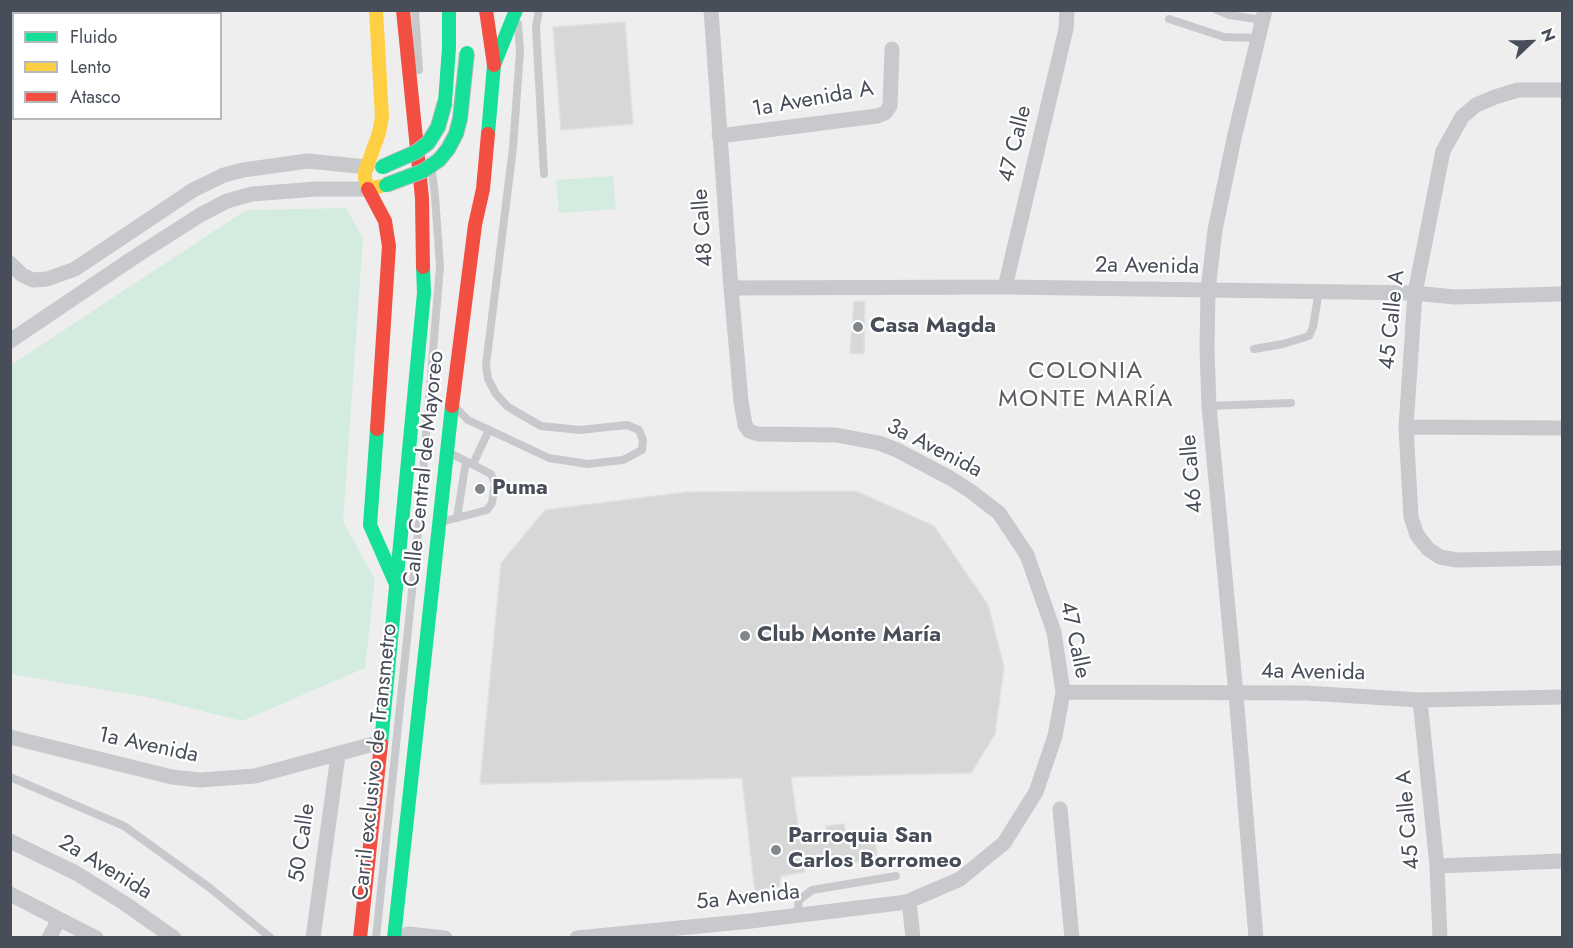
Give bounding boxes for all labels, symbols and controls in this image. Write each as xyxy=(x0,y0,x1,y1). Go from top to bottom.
legend xyxy=(12,12,222,120)
north arrow xyxy=(1501,12,1561,72)
text: Fluido xyxy=(70,24,117,50)
text: N xyxy=(1535,25,1561,45)
text: Lento xyxy=(70,54,111,80)
street label: 1a Avenida A xyxy=(750,76,876,124)
text: Atasco xyxy=(70,84,121,110)
street label: 47 Calle xyxy=(994,103,1038,185)
street label: 48 Calle xyxy=(688,188,720,268)
street label: 2a Avenida xyxy=(1095,253,1199,281)
street label: 45 Calle A xyxy=(1375,269,1411,371)
place label: Casa Magda xyxy=(870,314,996,340)
marker: Casa Magda xyxy=(851,320,865,334)
street label: Calle Central de Mayoreo xyxy=(399,350,451,588)
district label: COLONIA MONTE MARÍA xyxy=(998,358,1174,414)
street label: 3a Avenida xyxy=(882,414,986,484)
street label: 46 Calle xyxy=(1176,433,1210,515)
place label: Puma xyxy=(492,476,548,502)
marker: Puma xyxy=(473,482,487,496)
street label: 47 Calle xyxy=(1053,599,1095,681)
street label: Carril exclusivo de Transmetro xyxy=(348,622,404,902)
place label: Club Monte María xyxy=(757,623,941,649)
marker: Club Monte María xyxy=(738,629,752,643)
street label: 4a Avenida xyxy=(1261,659,1365,687)
street label: 1a Avenida xyxy=(96,723,200,769)
street label: 45 Calle A xyxy=(1391,769,1427,871)
street label: 50 Calle xyxy=(284,802,322,884)
place label: Parroquia San Carlos Borromeo xyxy=(788,824,962,876)
street label: 2a Avenida xyxy=(54,830,156,906)
marker: Parroquia San Carlos Borromeo xyxy=(769,843,783,857)
street label: 5a Avenida xyxy=(695,879,801,917)

